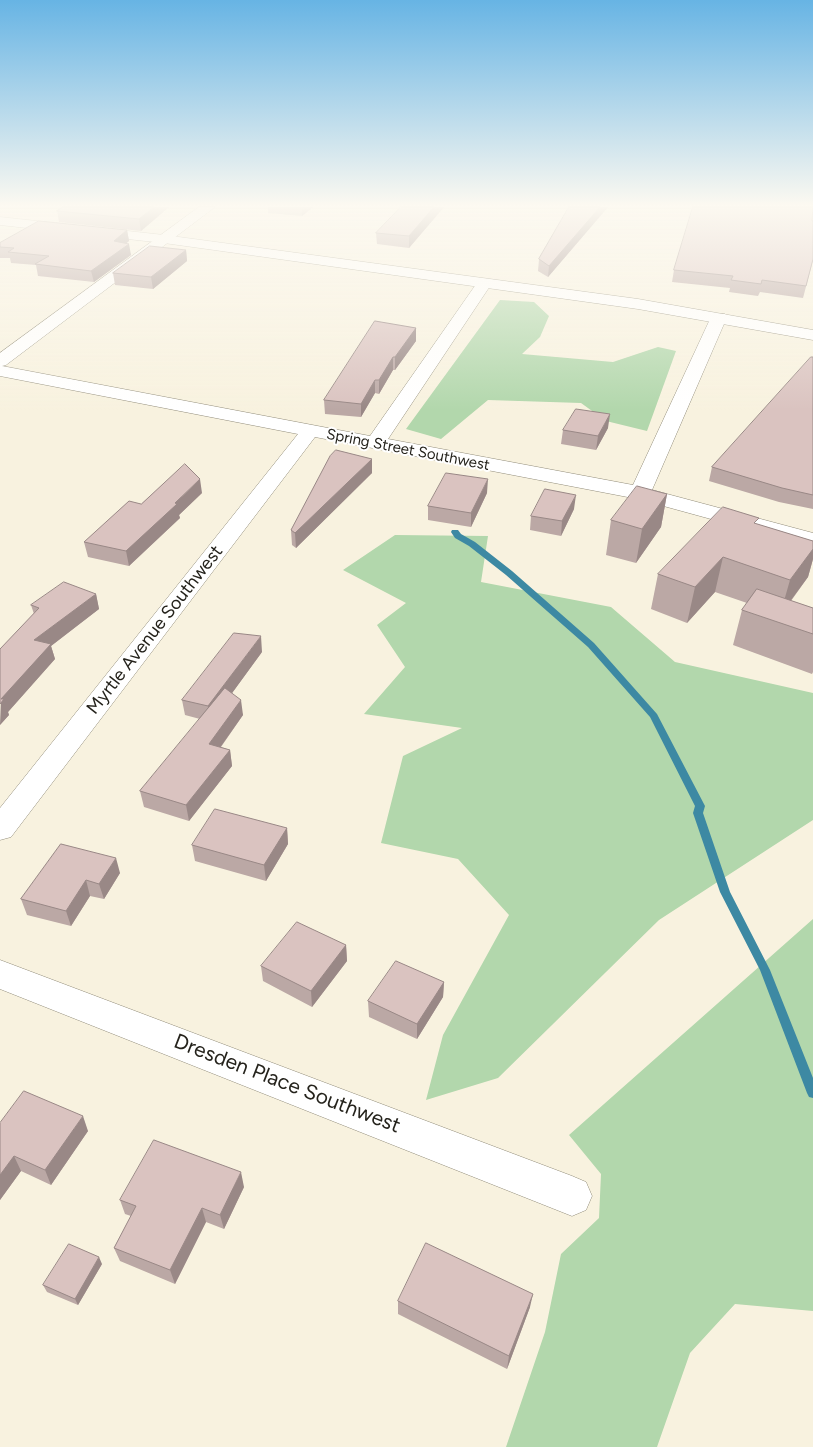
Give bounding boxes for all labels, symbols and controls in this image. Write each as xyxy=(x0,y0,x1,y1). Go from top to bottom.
street label: Spring Street Southwest xyxy=(325,425,491,475)
street label: Myrtle Avenue Southwest xyxy=(82,541,228,719)
street label: Dresden Place Southwest xyxy=(170,1029,404,1139)

